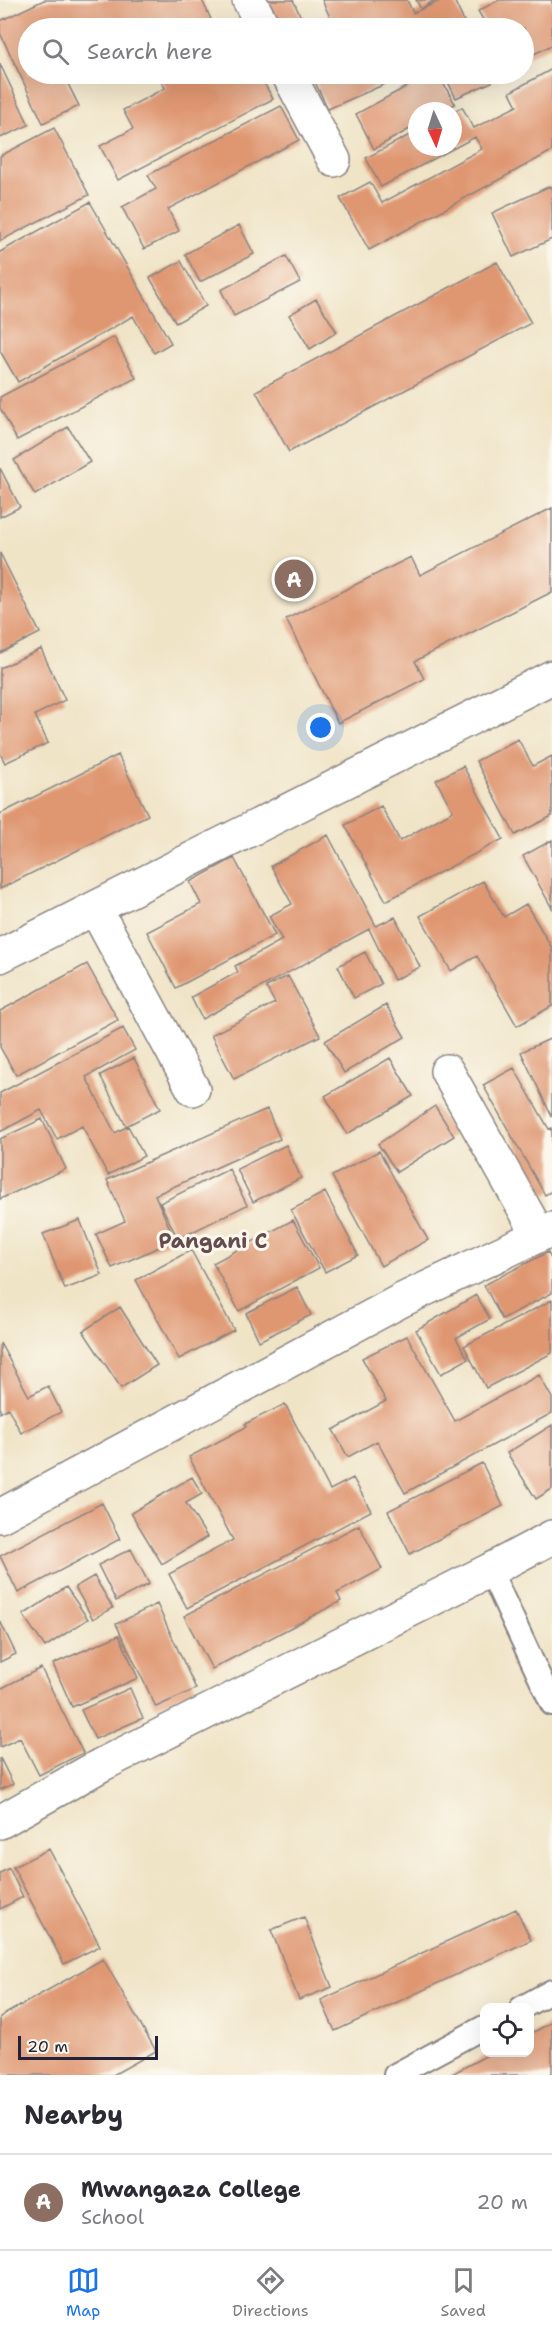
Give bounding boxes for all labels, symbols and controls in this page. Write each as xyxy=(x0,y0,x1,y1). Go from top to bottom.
search box xyxy=(18,18,534,84)
icon: search xyxy=(39,35,72,68)
text: Search here xyxy=(87,37,213,66)
north arrow xyxy=(408,102,462,156)
pin: A xyxy=(274,556,314,602)
your location xyxy=(306,713,335,742)
district label: Pangani C xyxy=(158,1227,268,1255)
map controls xyxy=(480,2003,534,2057)
button: locate xyxy=(480,2003,534,2057)
scale bar xyxy=(18,2033,158,2060)
text: 20 m xyxy=(27,2036,68,2057)
text: Nearby xyxy=(24,2097,123,2132)
text: Mwangaza College xyxy=(81,2175,301,2204)
text: A xyxy=(36,2189,51,2215)
text: 20 m xyxy=(477,2189,528,2215)
text: School xyxy=(81,2204,144,2230)
tab: Map xyxy=(66,2264,100,2321)
tab: Directions xyxy=(232,2264,309,2321)
tab: Saved xyxy=(441,2264,486,2321)

